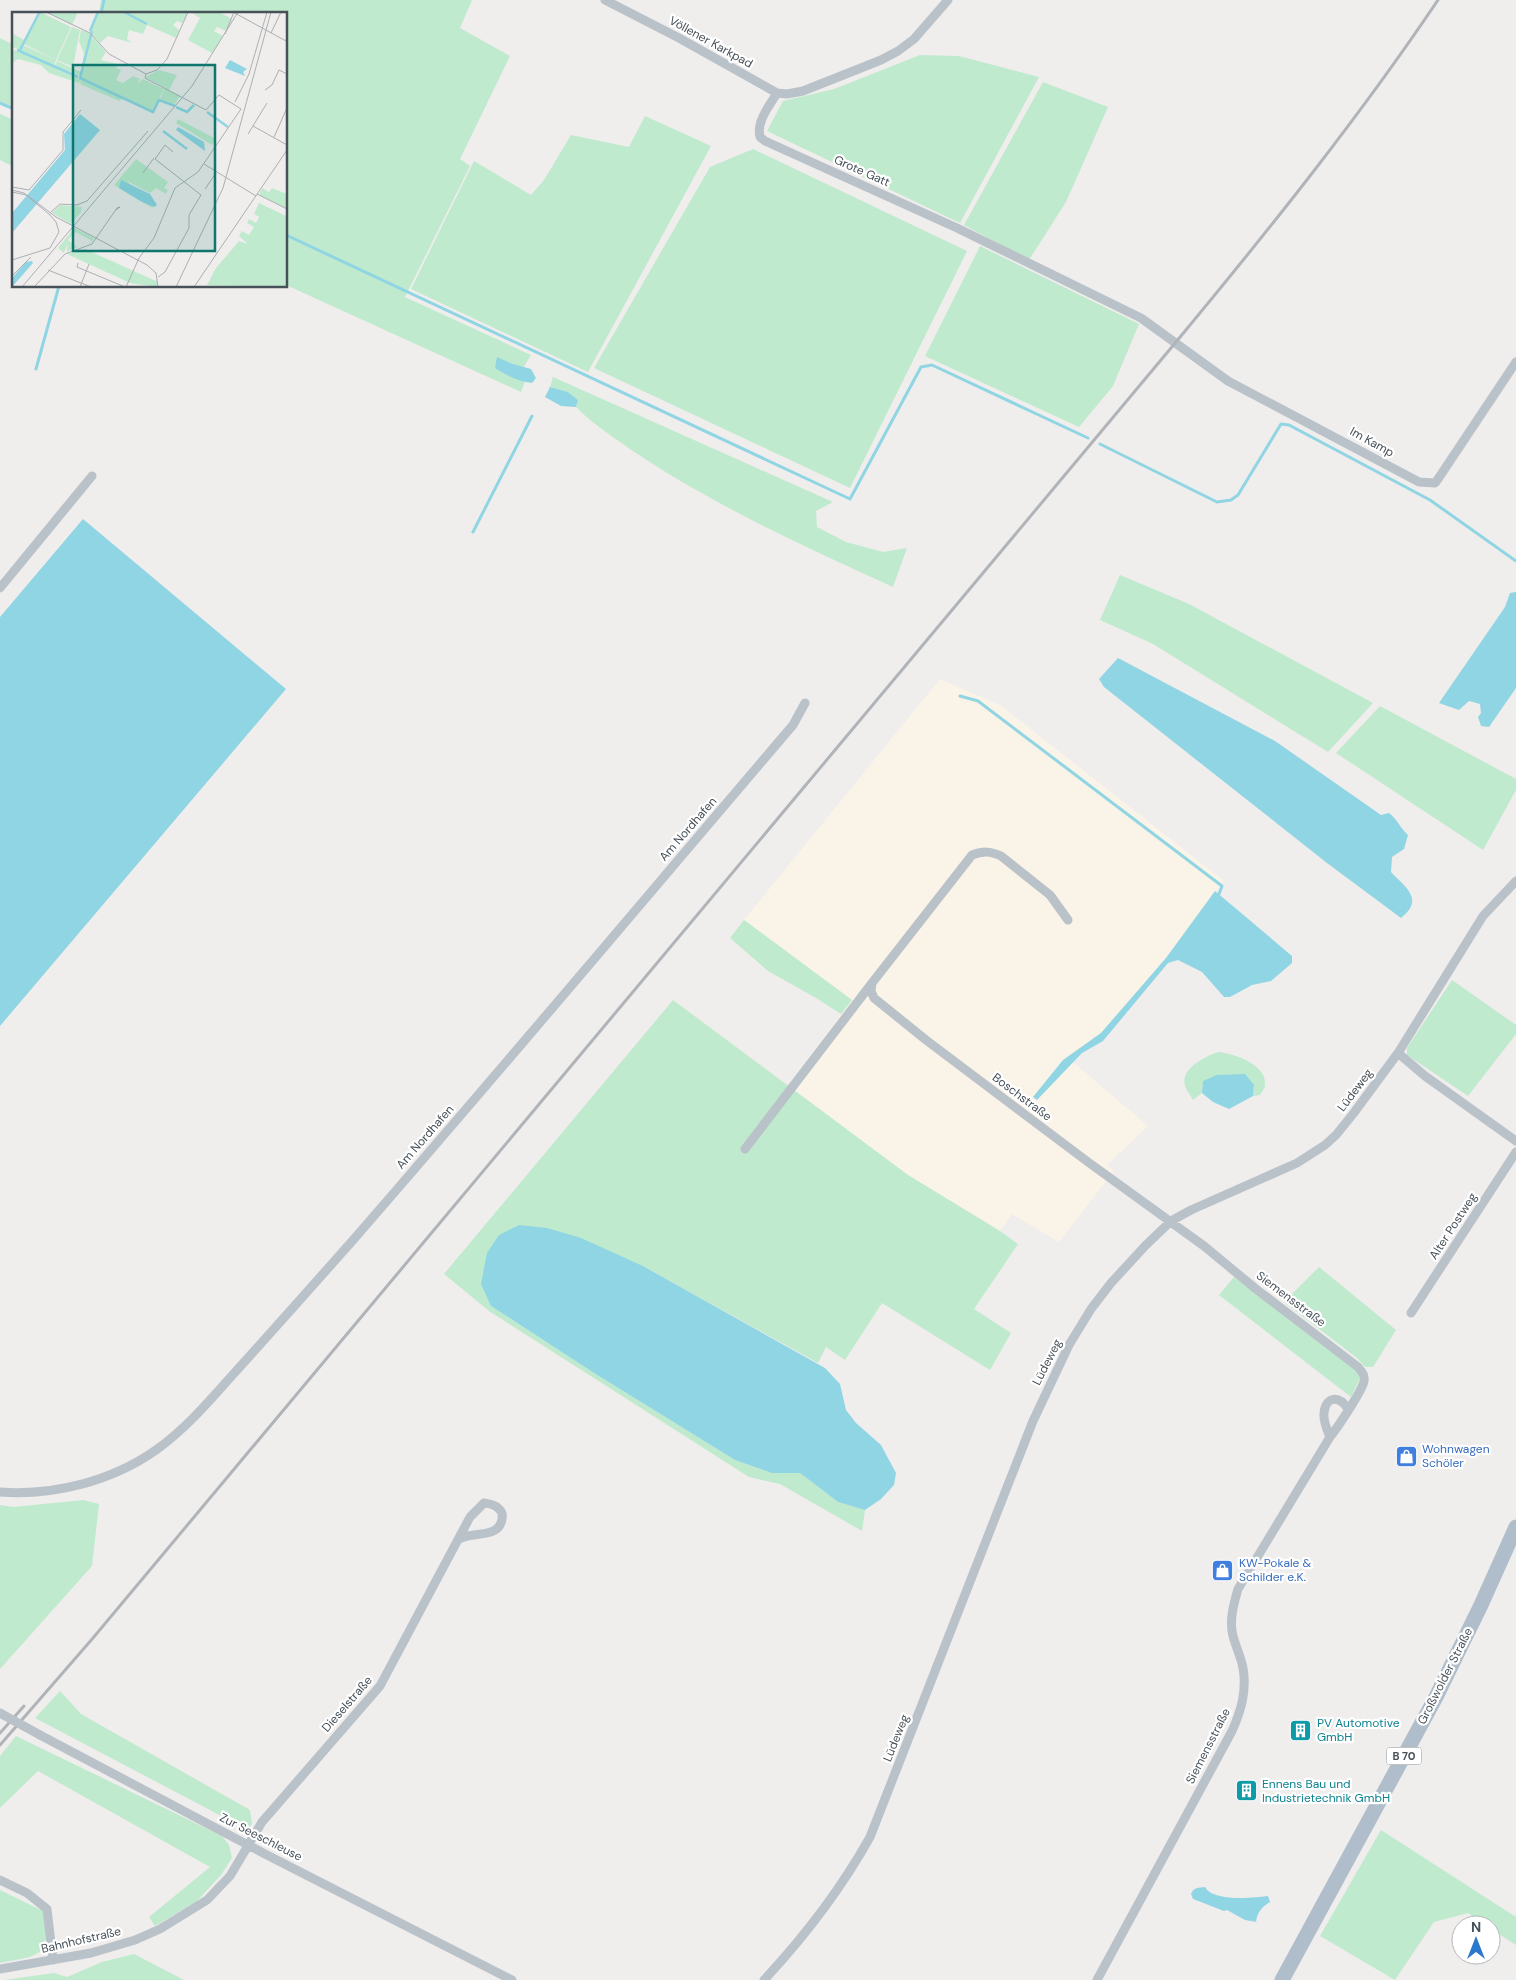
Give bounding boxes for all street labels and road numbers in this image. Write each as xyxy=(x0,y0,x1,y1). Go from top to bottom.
street label: Völlener Karkpad xyxy=(666,12,756,72)
street label: Grote Gatt xyxy=(832,152,893,191)
street label: Im Kamp xyxy=(1347,423,1397,461)
street label: Am Nordhafen xyxy=(656,793,720,864)
street label: Lüdeweg xyxy=(1334,1065,1377,1115)
street label: Boschstraße xyxy=(989,1070,1055,1125)
street label: Am Nordhafen xyxy=(393,1101,457,1172)
street label: Alter Postweg xyxy=(1426,1189,1481,1262)
street label: Siemensstraße xyxy=(1253,1268,1329,1331)
street label: Lüdeweg xyxy=(1029,1336,1066,1388)
street label: Großwolder Straße xyxy=(1414,1625,1476,1727)
street label: Dieselstraße xyxy=(318,1672,376,1735)
street label: Siemensstraße xyxy=(1182,1705,1234,1787)
street label: Lüdeweg xyxy=(879,1712,913,1764)
road number: B 70 xyxy=(1386,1748,1422,1764)
street label: Zur Seeschleuse xyxy=(217,1809,305,1865)
street label: Bahnhofstraße xyxy=(40,1923,123,1957)

